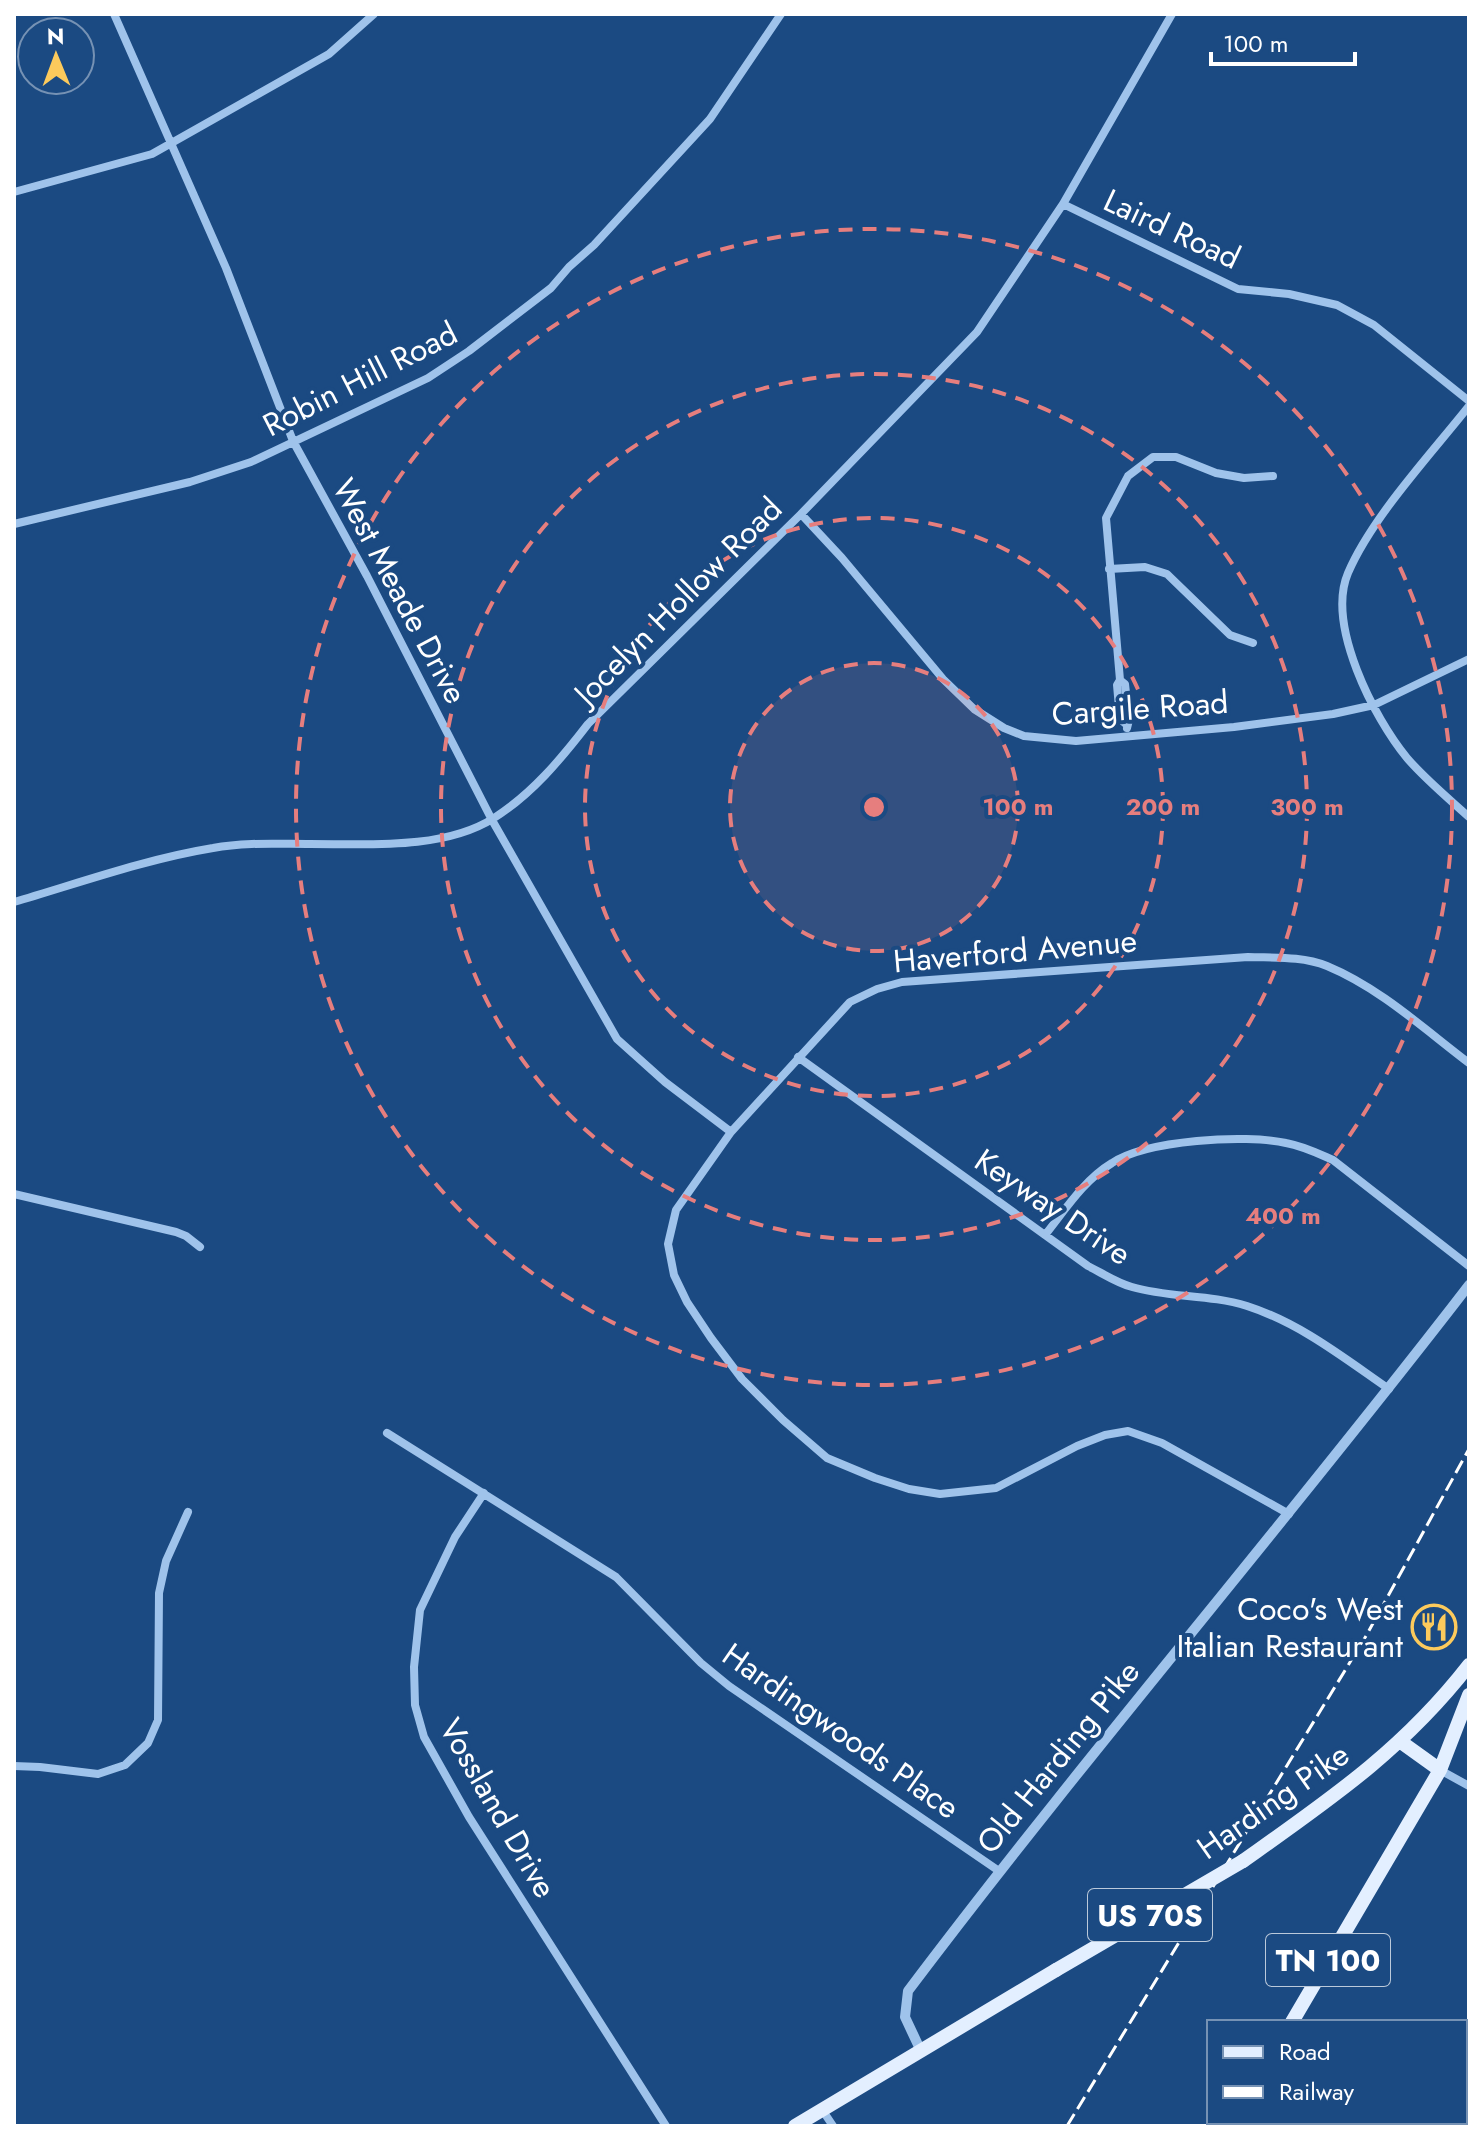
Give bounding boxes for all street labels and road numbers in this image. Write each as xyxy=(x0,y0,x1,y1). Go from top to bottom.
street label: Laird Road xyxy=(1096,177,1248,281)
street label: Robin Hill Road xyxy=(255,310,465,448)
street label: West Meade Drive xyxy=(321,470,479,712)
street label: Jocelyn Hollow Road xyxy=(561,487,792,718)
street label: Cargile Road xyxy=(1050,679,1230,737)
street label: Haverford Avenue xyxy=(891,917,1139,985)
street label: Keyway Drive xyxy=(966,1138,1140,1276)
street label: Hardingwoods Place xyxy=(713,1632,969,1830)
street label: Old Harding Pike xyxy=(966,1650,1150,1864)
street label: Vossland Drive xyxy=(428,1710,568,1906)
street label: Harding Pike xyxy=(1188,1732,1358,1870)
road number: US 70S xyxy=(1088,1889,1212,1941)
road number: TN 100 xyxy=(1266,1934,1390,1986)

